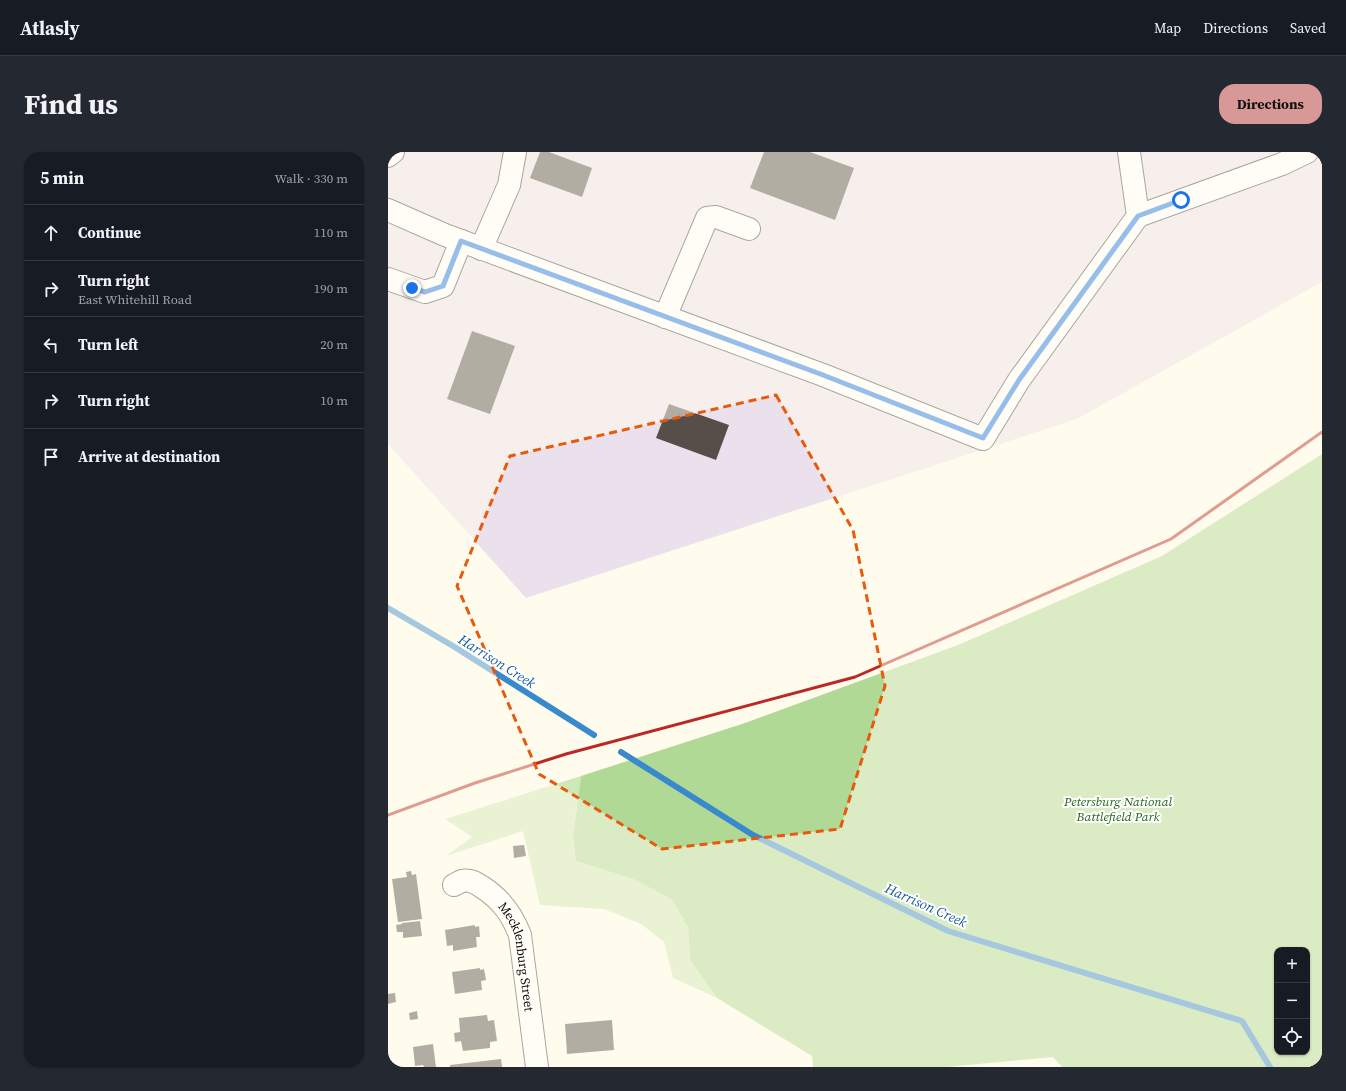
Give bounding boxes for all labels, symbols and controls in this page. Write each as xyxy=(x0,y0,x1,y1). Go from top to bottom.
text: Atlasly xyxy=(20,15,80,41)
text: Map xyxy=(1154,18,1181,38)
text: Directions xyxy=(1203,18,1268,38)
text: Saved xyxy=(1290,18,1326,38)
button: Directions xyxy=(1219,84,1322,124)
text: Find us xyxy=(24,85,118,123)
text: 5 min xyxy=(40,166,84,190)
text: Walk · 330 m xyxy=(275,170,348,187)
route start xyxy=(1172,191,1190,209)
icon: ahead xyxy=(40,222,62,244)
text: Continue xyxy=(78,222,141,243)
text: 110 m xyxy=(314,224,348,241)
text: Turn right xyxy=(78,270,150,291)
icon: right xyxy=(40,278,62,300)
route end xyxy=(403,279,421,297)
text: 190 m xyxy=(314,280,348,297)
text: East Whitehill Road xyxy=(78,291,192,308)
icon: left xyxy=(40,334,62,356)
text: Turn left xyxy=(78,334,138,355)
text: 20 m xyxy=(320,336,348,353)
icon: right xyxy=(40,390,62,412)
text: Turn right xyxy=(78,390,150,411)
text: 10 m xyxy=(320,392,348,409)
icon: arrive xyxy=(40,446,62,468)
text: Arrive at destination xyxy=(78,446,220,467)
water label: Harrison Creek xyxy=(454,629,540,693)
park label: Petersburg National Battlefield Park xyxy=(1063,793,1172,825)
water label: Harrison Creek xyxy=(881,878,970,932)
street label: Mecklenburg Street xyxy=(495,898,538,1013)
map controls xyxy=(1274,947,1310,1055)
button: + xyxy=(1274,947,1310,983)
button: − xyxy=(1274,983,1310,1019)
button: locate xyxy=(1274,1019,1310,1055)

